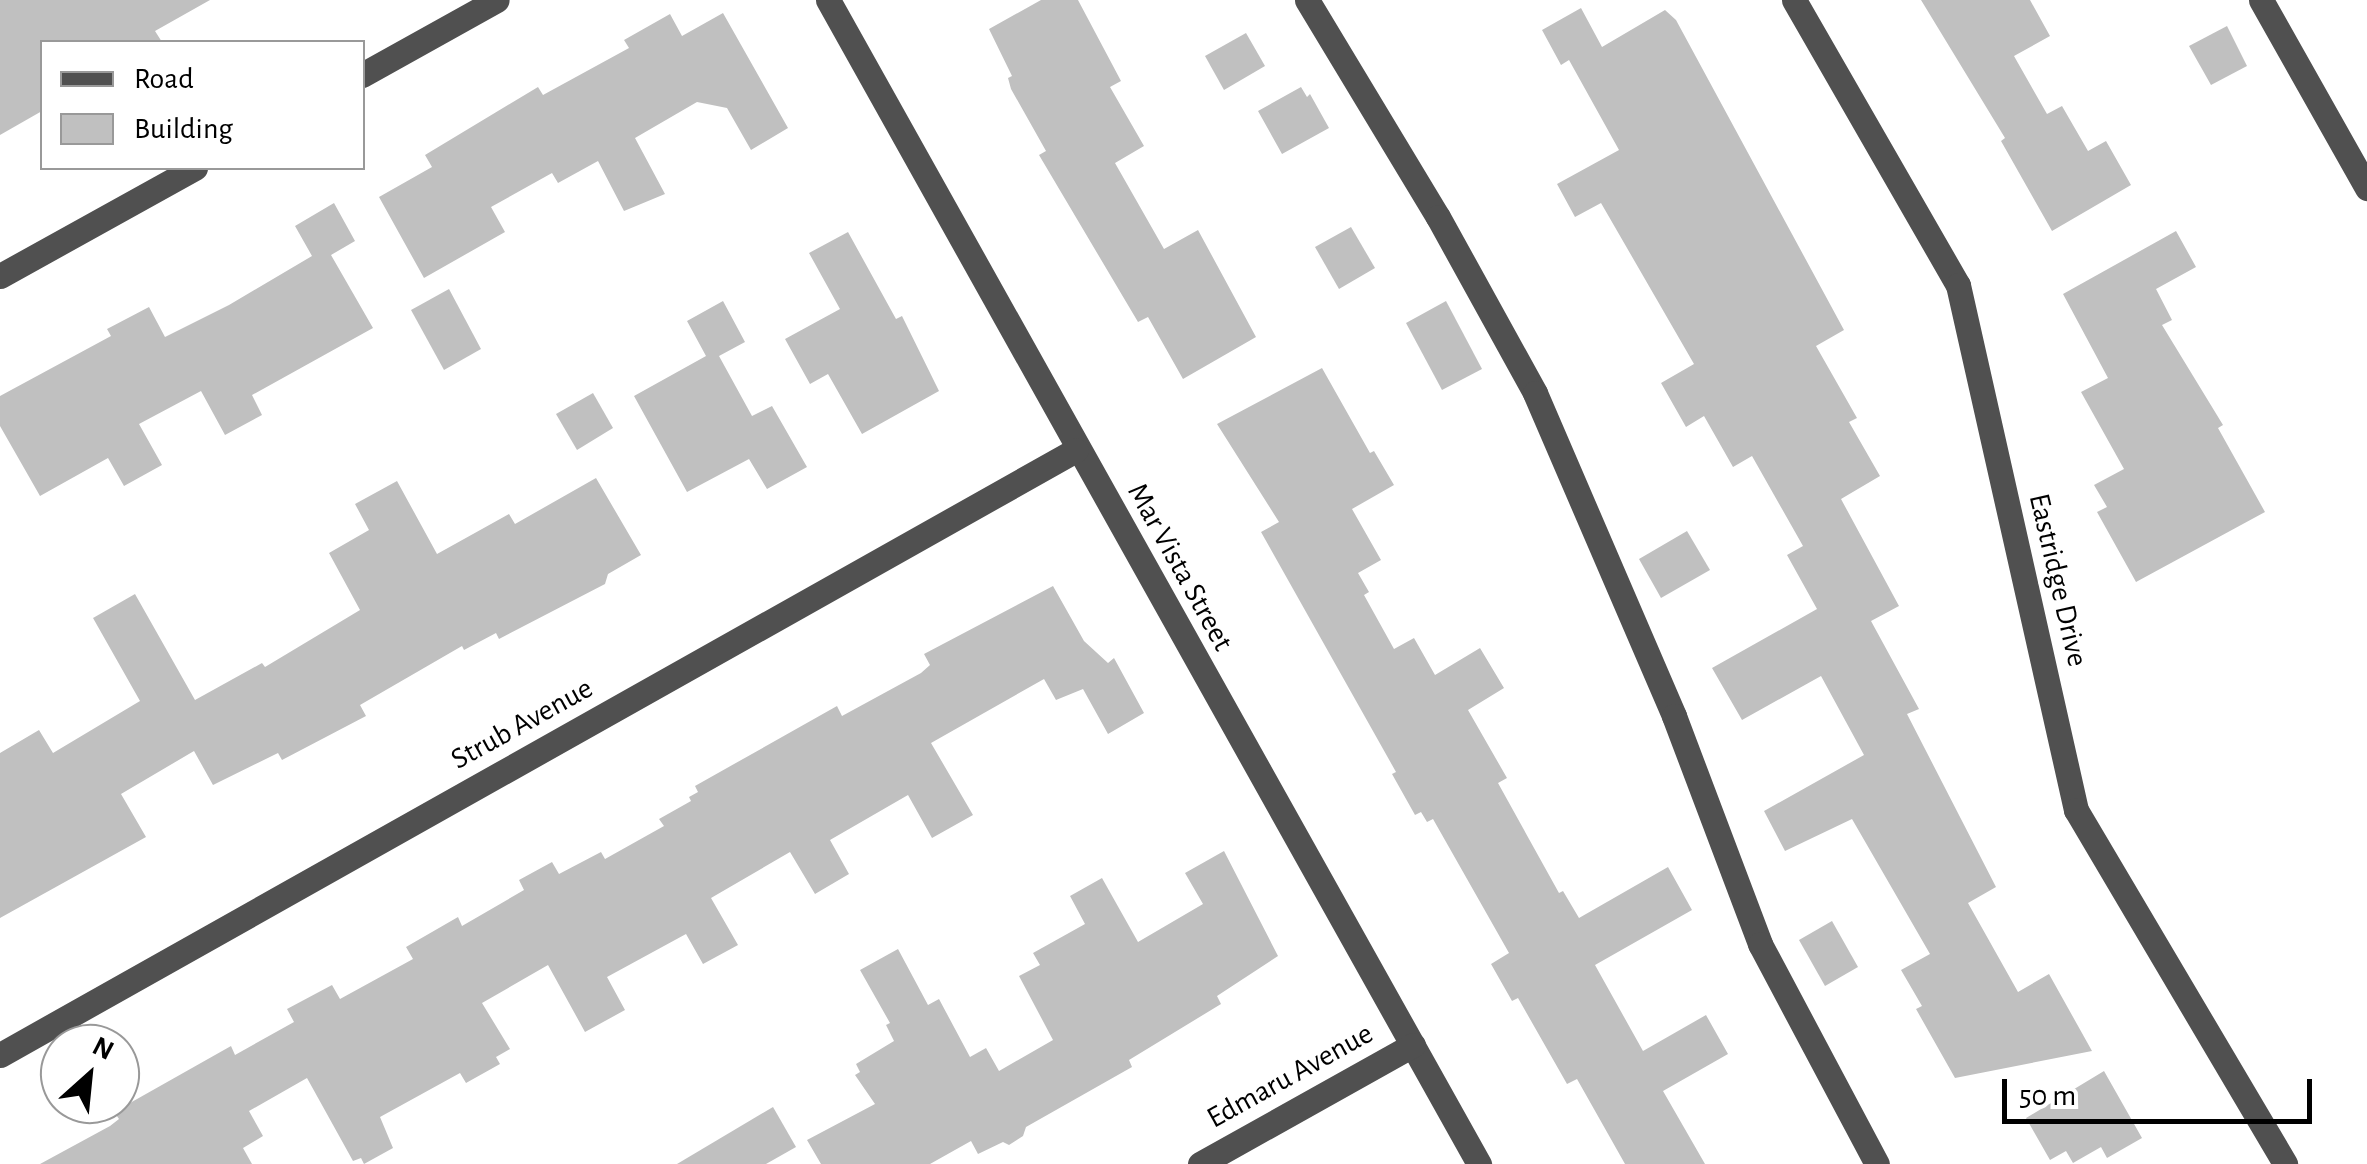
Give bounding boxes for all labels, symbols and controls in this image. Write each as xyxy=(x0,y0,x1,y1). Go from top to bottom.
legend xyxy=(40,40,365,170)
text: Road xyxy=(134,64,194,94)
text: Building xyxy=(134,114,233,144)
street label: Mar Vista Street xyxy=(1119,477,1241,657)
street label: Eastridge Drive xyxy=(2021,490,2095,670)
street label: Strub Avenue xyxy=(445,670,599,778)
street label: Edmaru Avenue xyxy=(1201,1016,1379,1136)
north arrow xyxy=(40,1024,140,1124)
text: N xyxy=(88,1032,118,1066)
scale bar xyxy=(2007,1059,2317,1121)
text: 50 m xyxy=(2019,1081,2076,1111)

